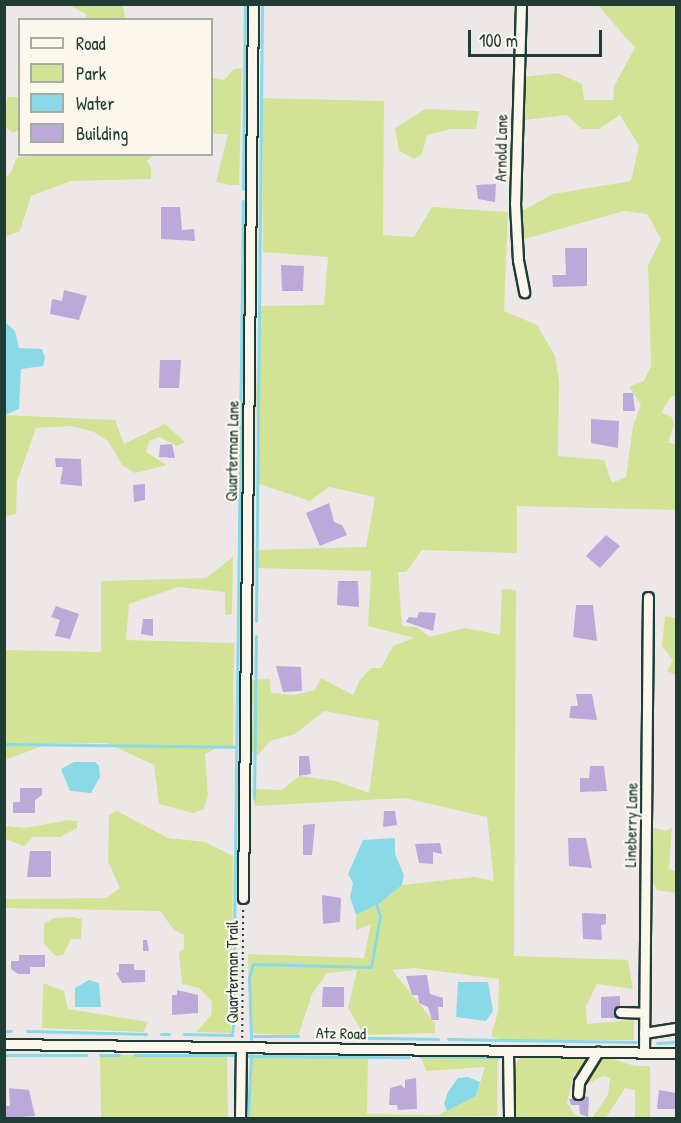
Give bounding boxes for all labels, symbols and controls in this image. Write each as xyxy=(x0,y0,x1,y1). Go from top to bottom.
legend xyxy=(18,18,213,156)
scale bar xyxy=(471,18,604,56)
text: 100 m xyxy=(479,28,518,53)
text: Road xyxy=(76,31,106,56)
text: Park xyxy=(76,61,106,86)
text: Water xyxy=(76,91,114,116)
street label: Arnold Lane xyxy=(491,114,511,182)
text: Building xyxy=(76,121,128,146)
street label: Quarterman Lane xyxy=(222,400,242,502)
street label: Lineberry Lane xyxy=(621,782,641,868)
street label: Quarterman Trail xyxy=(222,920,242,1024)
street label: Atz Road xyxy=(316,1023,366,1043)

